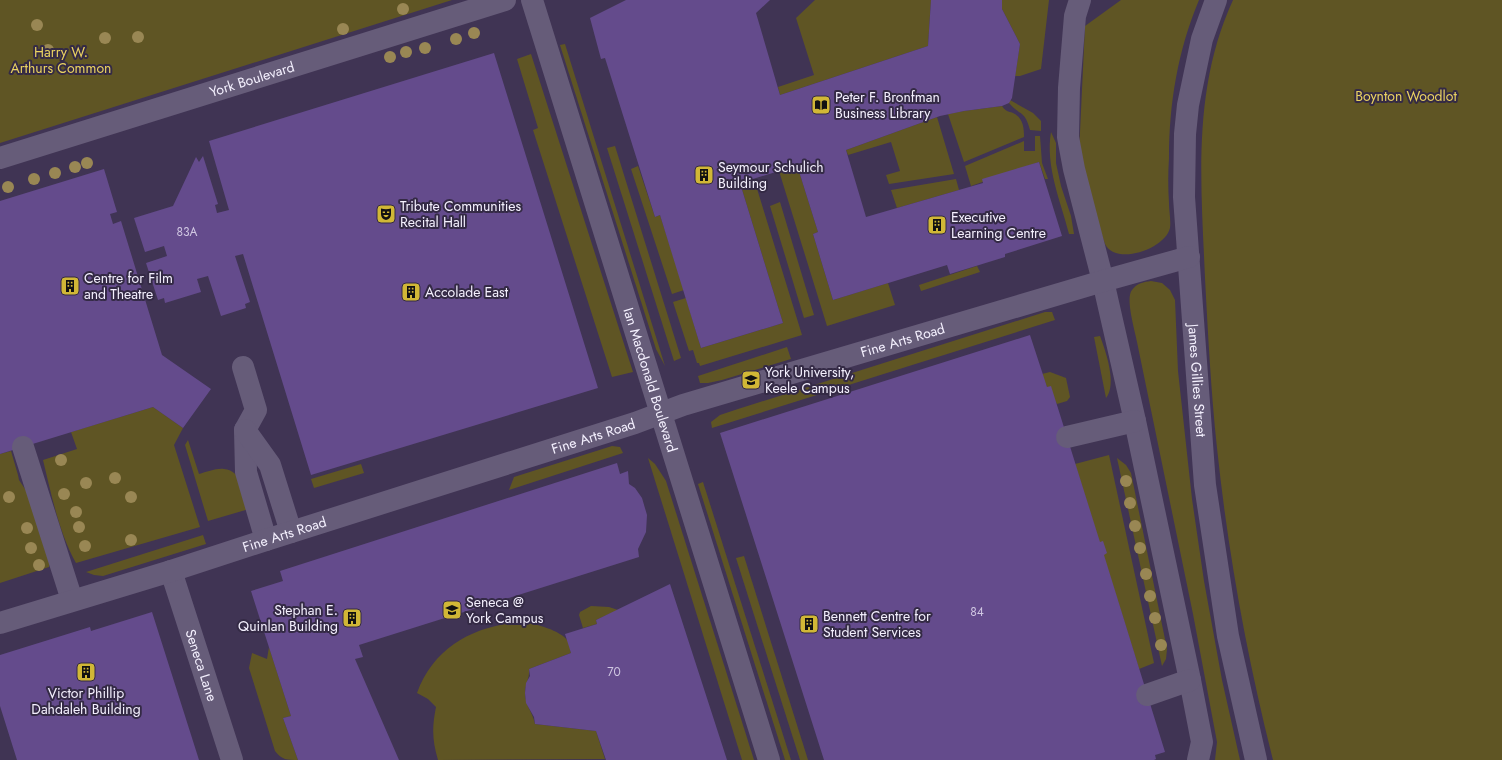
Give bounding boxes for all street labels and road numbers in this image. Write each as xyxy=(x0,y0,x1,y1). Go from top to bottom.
street label: York Boulevard xyxy=(207,56,297,102)
street label: Ian Macdonald Boulevard xyxy=(619,305,682,455)
street label: Fine Arts Road xyxy=(858,318,947,362)
street label: James Gillies Street xyxy=(1183,321,1212,438)
street label: Fine Arts Road xyxy=(549,414,638,459)
street label: Fine Arts Road xyxy=(240,511,329,557)
street label: Seneca Lane xyxy=(180,627,222,704)

